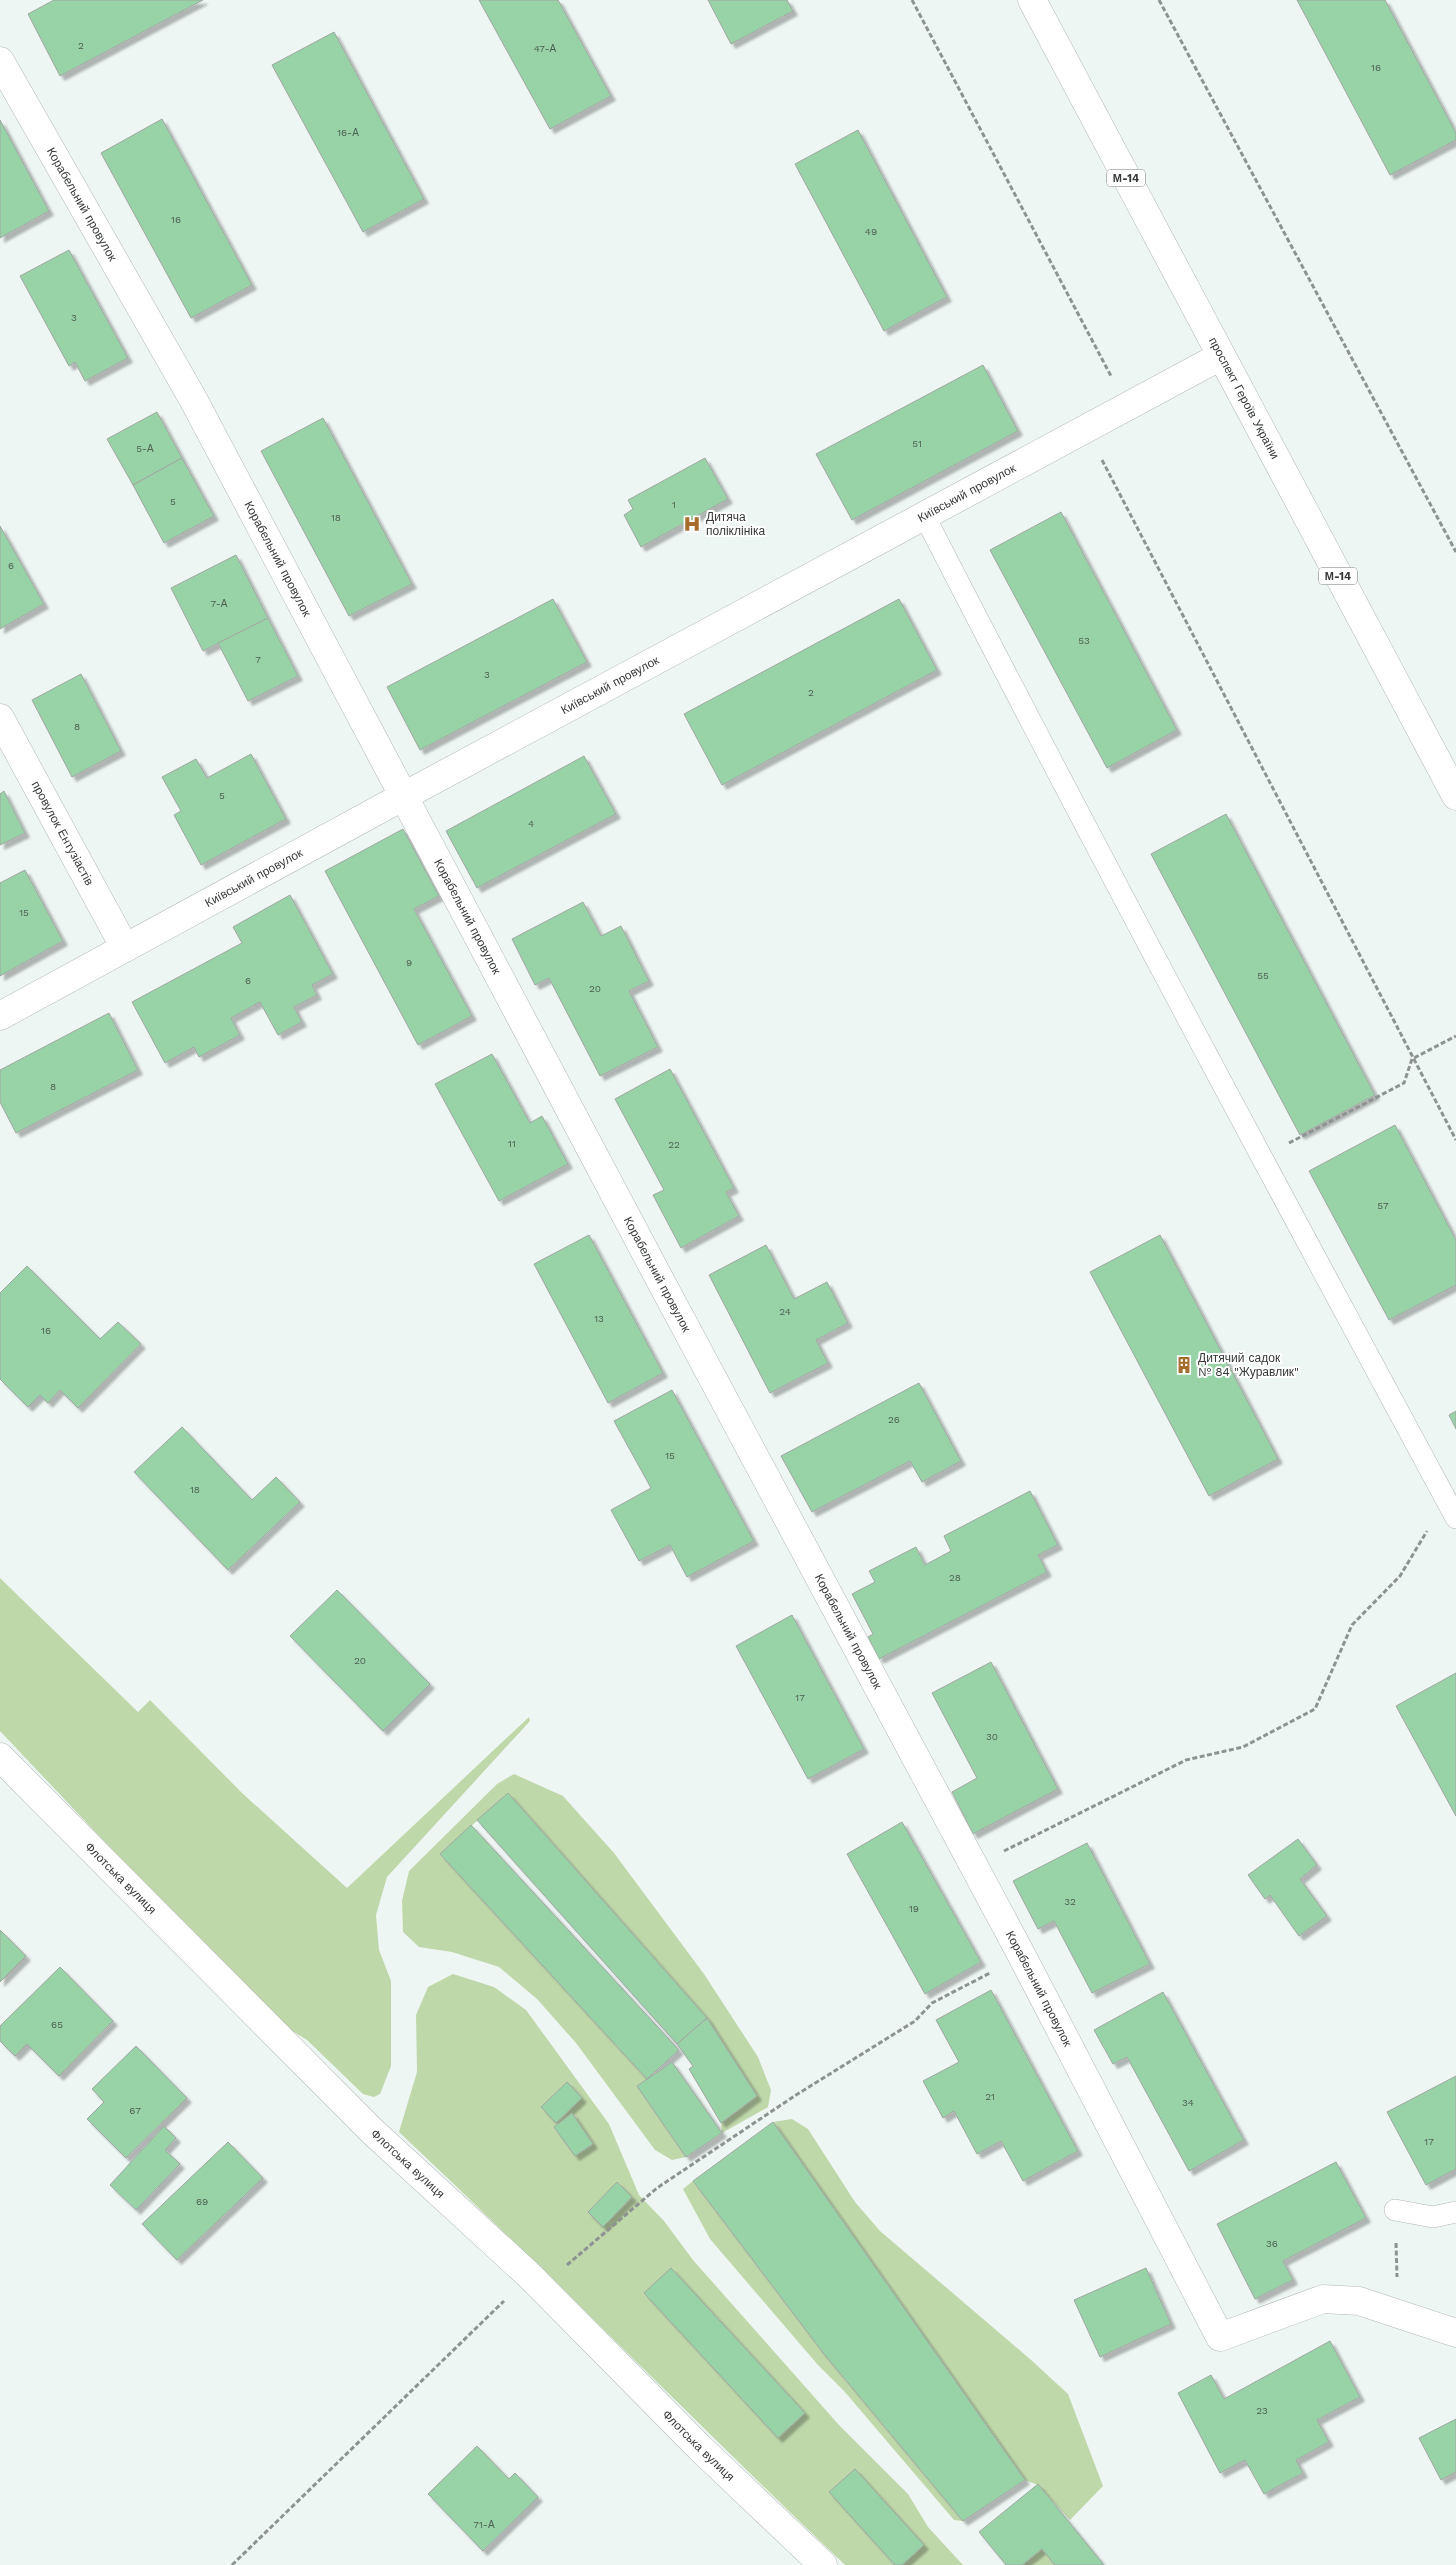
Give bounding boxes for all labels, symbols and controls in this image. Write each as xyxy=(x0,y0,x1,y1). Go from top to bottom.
house number: 2 xyxy=(78,40,84,51)
house number: 47-А xyxy=(534,43,557,54)
house number: 16 xyxy=(1371,62,1381,73)
house number: 16-А xyxy=(337,127,359,138)
street label: Корабельний провулок xyxy=(44,145,120,264)
road number: М-14 xyxy=(1107,170,1145,187)
house number: 16 xyxy=(171,214,181,225)
house number: 49 xyxy=(865,226,877,237)
house number: 3 xyxy=(71,312,77,323)
street label: проспект Героїв України xyxy=(1206,335,1282,461)
house number: 51 xyxy=(912,438,922,449)
house number: 5-А xyxy=(136,443,154,454)
street label: Київський провулок xyxy=(915,461,1019,525)
house number: 5 xyxy=(170,496,176,507)
street label: Корабельний провулок xyxy=(241,499,314,619)
house number: 1 xyxy=(672,499,676,510)
place label: Дитяча поліклініка xyxy=(706,510,765,538)
house number: 18 xyxy=(331,512,341,523)
hospital icon: Дитяча поліклініка xyxy=(682,514,702,534)
house number: 6 xyxy=(8,560,14,571)
road number: М-14 xyxy=(1319,568,1357,584)
house number: 7-А xyxy=(211,598,228,609)
house number: 53 xyxy=(1078,635,1090,646)
street label: Київський провулок xyxy=(559,653,662,717)
house number: 7 xyxy=(255,654,261,665)
house number: 3 xyxy=(484,669,490,680)
house number: 2 xyxy=(808,687,814,698)
house number: 8 xyxy=(74,721,80,732)
street label: провулок Ентузіастів xyxy=(29,779,97,888)
house number: 5 xyxy=(219,790,225,801)
house number: 4 xyxy=(528,818,534,829)
street label: Київський провулок xyxy=(203,845,306,910)
street label: Корабельний провулок xyxy=(431,857,504,977)
house number: 15 xyxy=(19,907,29,918)
house number: 9 xyxy=(406,957,412,968)
house number: 55 xyxy=(1257,970,1269,981)
house number: 6 xyxy=(245,975,251,986)
house number: 20 xyxy=(589,983,601,994)
house number: 8 xyxy=(50,1081,56,1092)
house number: 11 xyxy=(508,1138,516,1149)
house number: 22 xyxy=(668,1139,680,1150)
house number: 57 xyxy=(1377,1200,1389,1211)
street label: Корабельний провулок xyxy=(621,1214,694,1335)
house number: 24 xyxy=(779,1306,791,1317)
house number: 13 xyxy=(594,1313,604,1324)
house number: 16 xyxy=(41,1325,51,1336)
place label: Дитячий садок № 84 "Журавлик" xyxy=(1198,1351,1299,1379)
building icon: Дитячий садок № 84 "Журавлик" xyxy=(1174,1355,1194,1375)
house number: 26 xyxy=(888,1414,900,1425)
house number: 15 xyxy=(665,1450,675,1461)
house number: 18 xyxy=(190,1484,200,1495)
street label: Корабельний провулок xyxy=(812,1572,885,1692)
house number: 28 xyxy=(949,1572,961,1583)
house number: 20 xyxy=(354,1655,366,1666)
house number: 17 xyxy=(795,1692,805,1703)
house number: 30 xyxy=(986,1731,998,1742)
street label: Флотська вулиця xyxy=(82,1840,159,1917)
house number: 32 xyxy=(1064,1896,1076,1907)
house number: 19 xyxy=(909,1903,919,1914)
street label: Корабельний провулок xyxy=(1003,1929,1075,2050)
house number: 65 xyxy=(51,2019,63,2030)
house number: 21 xyxy=(985,2091,995,2102)
house number: 34 xyxy=(1182,2097,1194,2108)
house number: 67 xyxy=(129,2105,141,2116)
street label: Флотська вулиця xyxy=(368,2126,448,2201)
house number: 17 xyxy=(1424,2136,1434,2147)
house number: 69 xyxy=(196,2196,208,2207)
house number: 36 xyxy=(1266,2238,1278,2249)
house number: 23 xyxy=(1256,2405,1268,2416)
street label: Флотська вулиця xyxy=(660,2407,737,2484)
house number: 71-А xyxy=(473,2519,495,2530)

